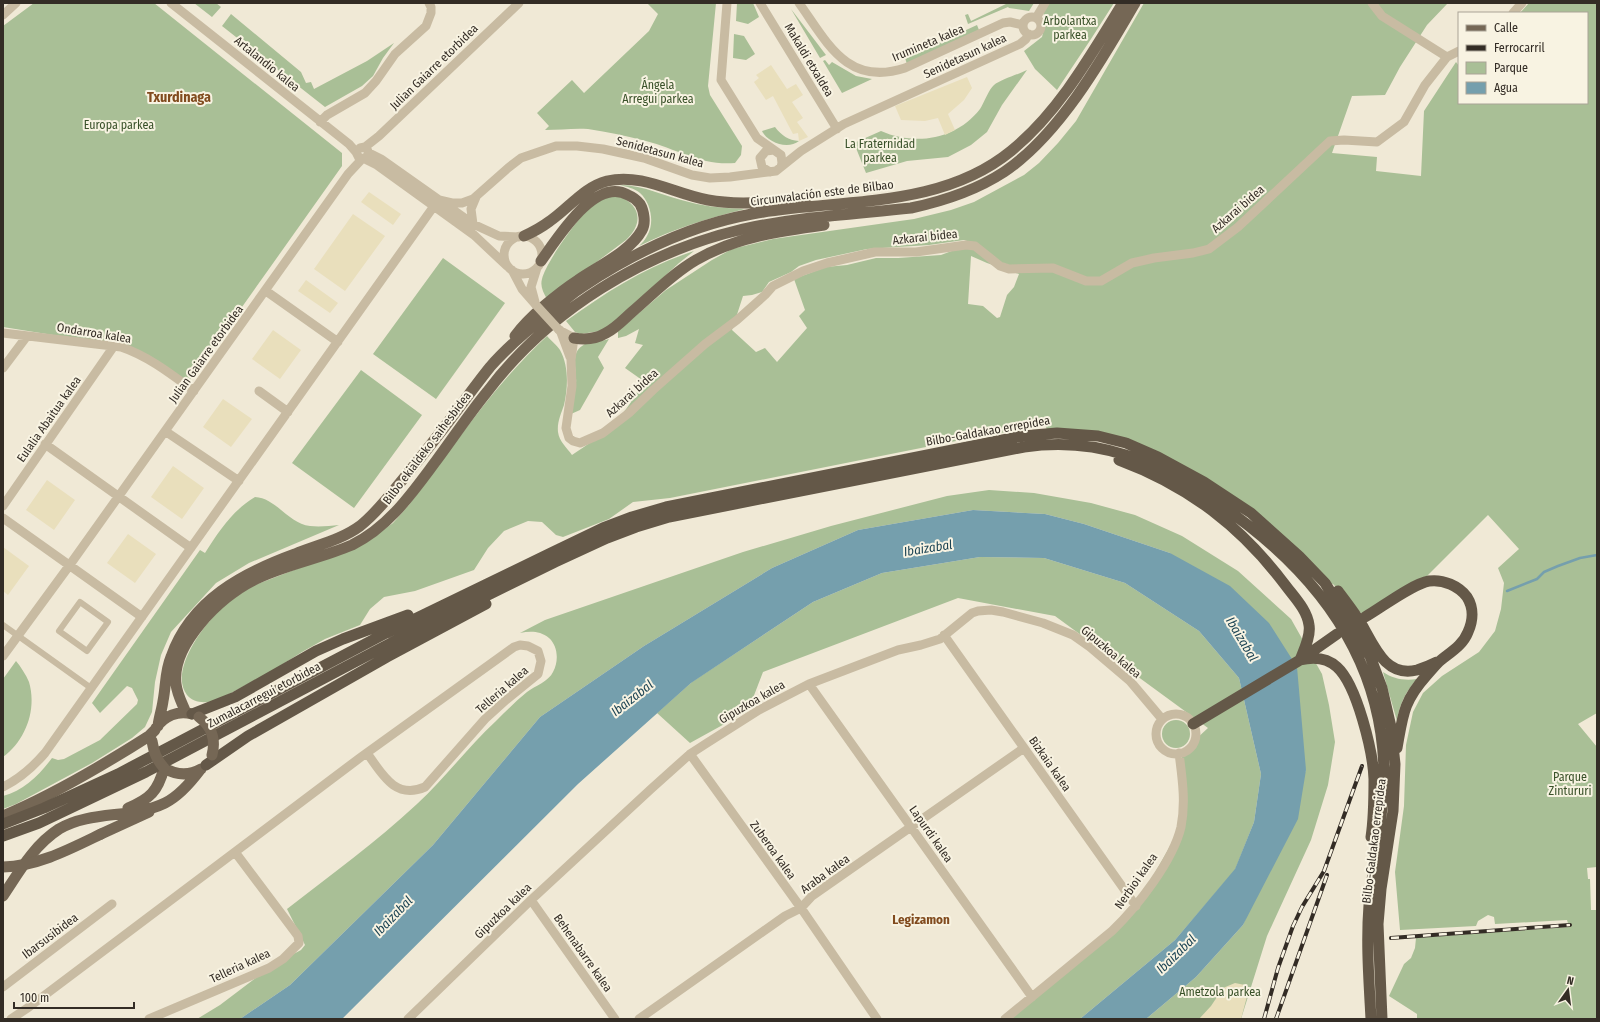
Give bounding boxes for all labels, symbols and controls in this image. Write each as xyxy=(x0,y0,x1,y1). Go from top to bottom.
legend xyxy=(1458,12,1588,104)
park label: Arbolantxa parkea xyxy=(1043,14,1097,42)
street label: Julian Gaiarre etorbidea xyxy=(387,21,481,113)
street label: Makaldi etxaldea xyxy=(782,21,836,99)
text: Calle xyxy=(1494,21,1518,35)
street label: Irumineta kalea xyxy=(890,22,966,64)
street label: Senidetasun kalea xyxy=(921,31,1009,81)
street label: Artalandio kalea xyxy=(232,33,303,95)
text: Ferrocarril xyxy=(1494,41,1545,55)
text: Parque xyxy=(1494,61,1528,75)
park label: Ángela Arregui parkea xyxy=(622,77,694,106)
text: Agua xyxy=(1494,81,1518,95)
district label: Txurdinaga xyxy=(147,89,211,106)
park label: Europa parkea xyxy=(84,118,154,132)
street label: Senidetasun kalea xyxy=(615,134,705,170)
park label: La Fraternidad parkea xyxy=(845,137,915,165)
street label: Circunvalación este de Bilbao xyxy=(750,177,894,209)
street label: Azkarai bidea xyxy=(1209,182,1267,236)
street label: Azkarai bidea xyxy=(892,227,958,247)
street label: Julian Gaiarre etorbidea xyxy=(166,302,246,405)
street label: Ondarroa kalea xyxy=(56,320,132,346)
street label: Azkarai bidea xyxy=(603,366,661,420)
street label: Eulalia Abaitua kalea xyxy=(14,373,84,465)
street label: Bilbo ekialdeko saihesbidea xyxy=(380,389,474,507)
street label: Bilbo-Galdakao errepidea xyxy=(925,413,1051,449)
water label: Ibaizabal xyxy=(903,537,954,559)
water label: Ibaizabal xyxy=(1223,614,1261,664)
street label: Gipuzkoa kalea xyxy=(1078,623,1144,681)
street label: Zumalacarregui etorbidea xyxy=(205,659,323,731)
street label: Telleria kalea xyxy=(473,663,531,717)
water label: Ibaizabal xyxy=(608,677,656,719)
street label: Gipuzkoa kalea xyxy=(717,677,788,726)
street label: Bizkaia kalea xyxy=(1026,734,1074,794)
park label: Parque Zintururi xyxy=(1549,770,1591,798)
street label: Bilbo-Galdakao errepidea xyxy=(1359,778,1389,904)
street label: Lapurdi kalea xyxy=(906,803,956,865)
street label: Zuberoa kalea xyxy=(747,818,799,882)
street label: Nerbioi kalea xyxy=(1112,850,1160,912)
street label: Araba kalea xyxy=(798,852,852,896)
street label: Gipuzkoa kalea xyxy=(472,880,534,942)
water label: Ibaizabal xyxy=(371,893,416,939)
street label: Ibarsusibidea xyxy=(19,910,81,962)
street label: Behenabarre kalea xyxy=(551,911,615,995)
district label: Legizamon xyxy=(892,912,950,927)
water label: Ibaizabal xyxy=(1153,931,1199,976)
street label: Telleria kalea xyxy=(208,946,272,986)
north arrow xyxy=(1548,970,1588,1010)
text: N xyxy=(1566,974,1575,988)
scale bar xyxy=(14,984,134,1010)
park label: Ametzola parkea xyxy=(1179,985,1261,999)
text: 100 m xyxy=(20,991,49,1005)

